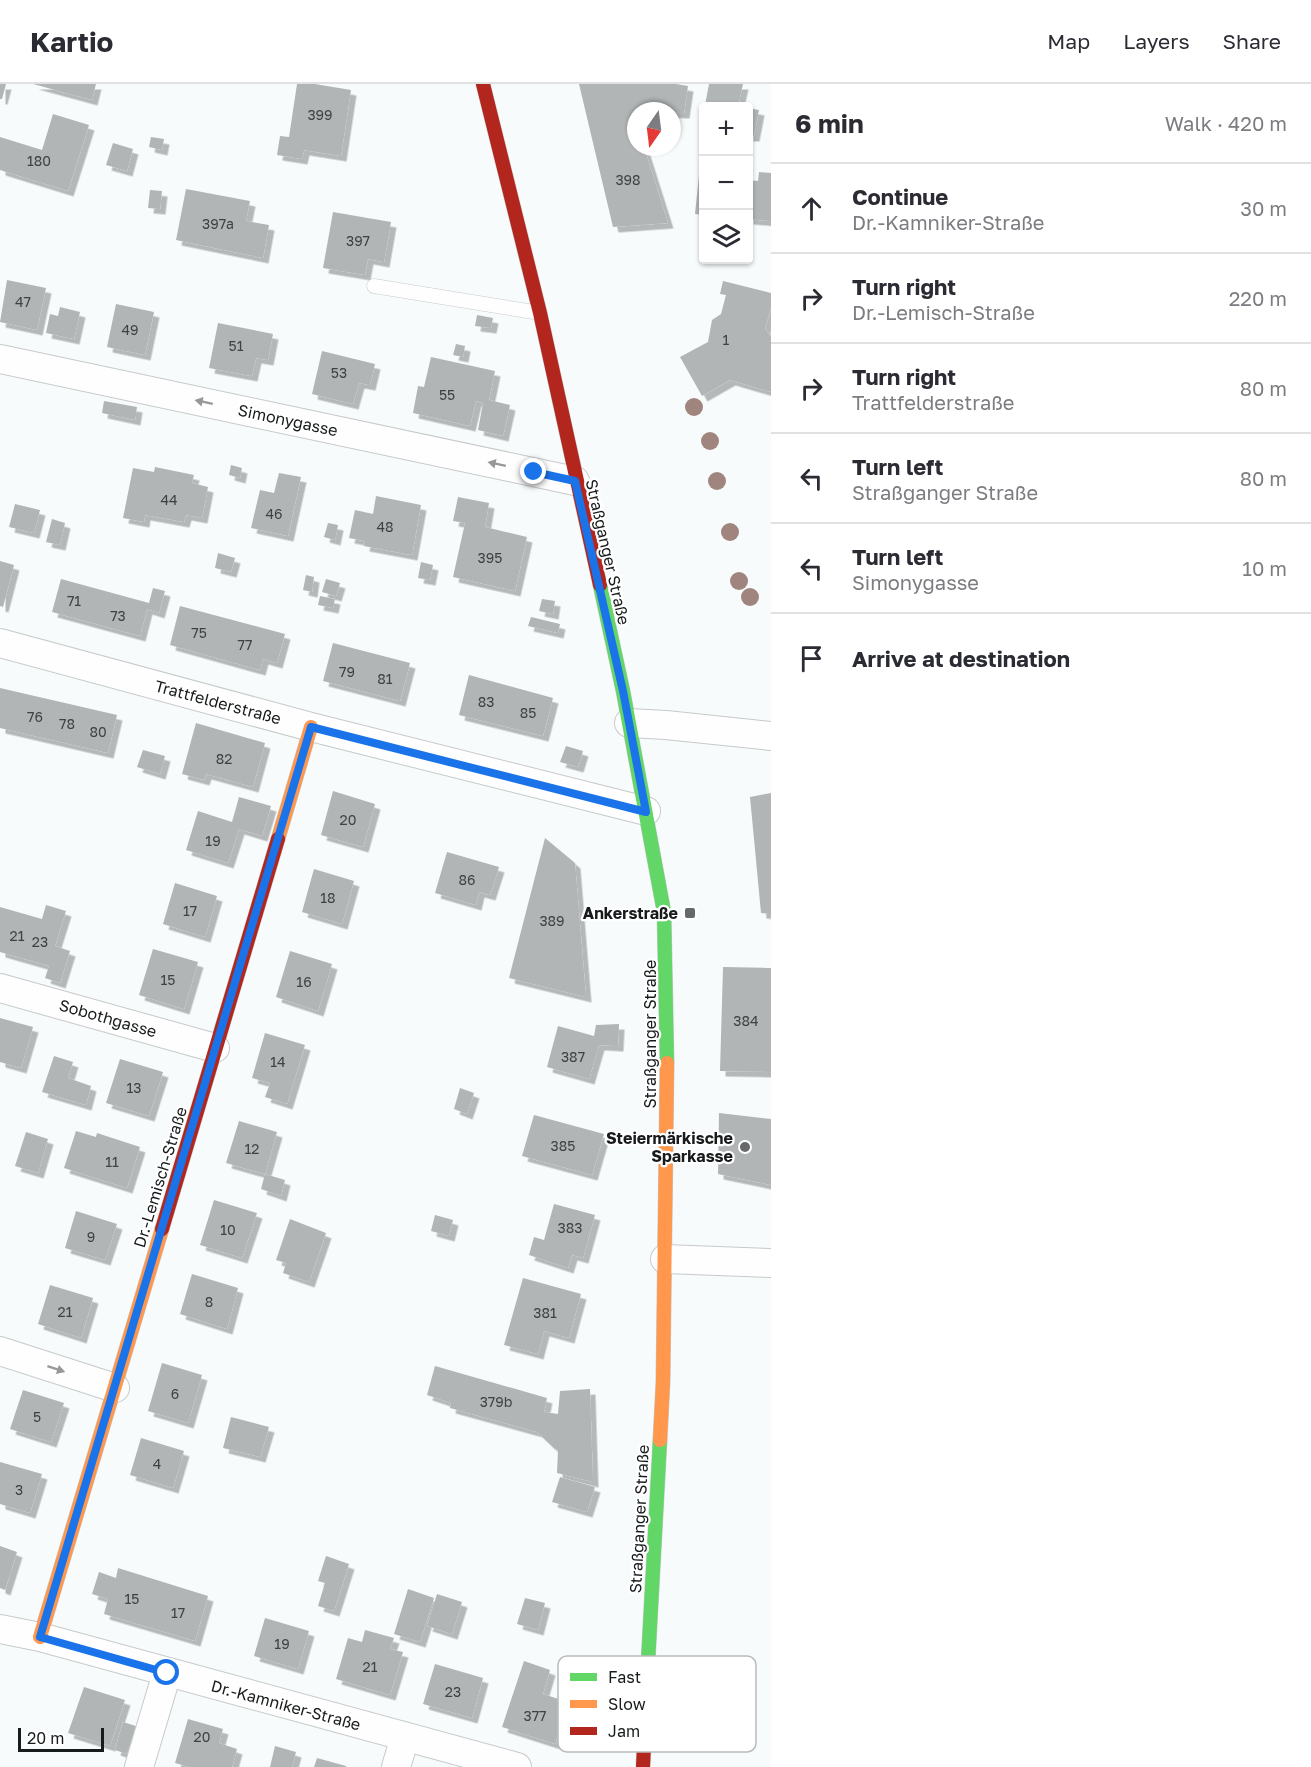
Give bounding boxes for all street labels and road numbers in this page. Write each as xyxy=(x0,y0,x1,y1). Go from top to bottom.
street label: Simonygasse xyxy=(236,400,340,440)
street label: Straßganger Straße xyxy=(582,477,634,627)
street label: Trattfelderstraße xyxy=(153,676,283,728)
street label: Straßganger Straße xyxy=(640,960,660,1108)
street label: Sobothgasse xyxy=(57,995,159,1041)
street label: Dr.-Lemisch-Straße xyxy=(129,1104,191,1250)
street label: Straßganger Straße xyxy=(625,1444,653,1594)
street label: Dr.-Kamniker-Straße xyxy=(209,1675,363,1735)

